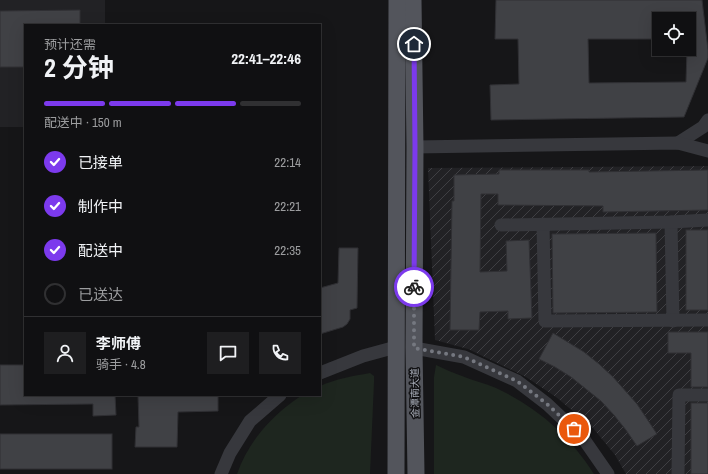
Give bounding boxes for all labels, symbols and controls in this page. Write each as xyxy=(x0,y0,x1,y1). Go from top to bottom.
map controls xyxy=(652,12,696,56)
button: locate xyxy=(652,12,696,56)
pin xyxy=(397,27,431,61)
icon: home xyxy=(403,33,425,55)
text: 预计还需 xyxy=(44,36,96,53)
text: 22:41–22:46 xyxy=(231,48,301,69)
text: 2 分钟 xyxy=(44,50,114,85)
text: 配送中 · 150 m xyxy=(44,114,122,131)
icon: check xyxy=(44,151,66,173)
text: 已接单 xyxy=(78,152,123,173)
text: 22:14 xyxy=(274,154,301,171)
icon: check xyxy=(44,195,66,217)
text: 制作中 xyxy=(78,196,123,217)
text: 22:21 xyxy=(274,198,301,215)
icon: check xyxy=(44,239,66,261)
text: 配送中 xyxy=(78,240,123,261)
text: 22:35 xyxy=(274,242,301,259)
courier xyxy=(394,267,434,307)
icon: bike xyxy=(403,276,425,298)
text: 已送达 xyxy=(78,284,123,305)
button: person xyxy=(44,332,86,374)
button: chat xyxy=(207,332,249,374)
button: phone xyxy=(259,332,301,374)
text: 李师傅 xyxy=(96,333,141,354)
text: 骑手 · 4.8 xyxy=(96,356,146,373)
street label: 金潭南大道 xyxy=(408,368,422,418)
pin xyxy=(557,412,591,446)
icon: bag xyxy=(563,418,585,440)

